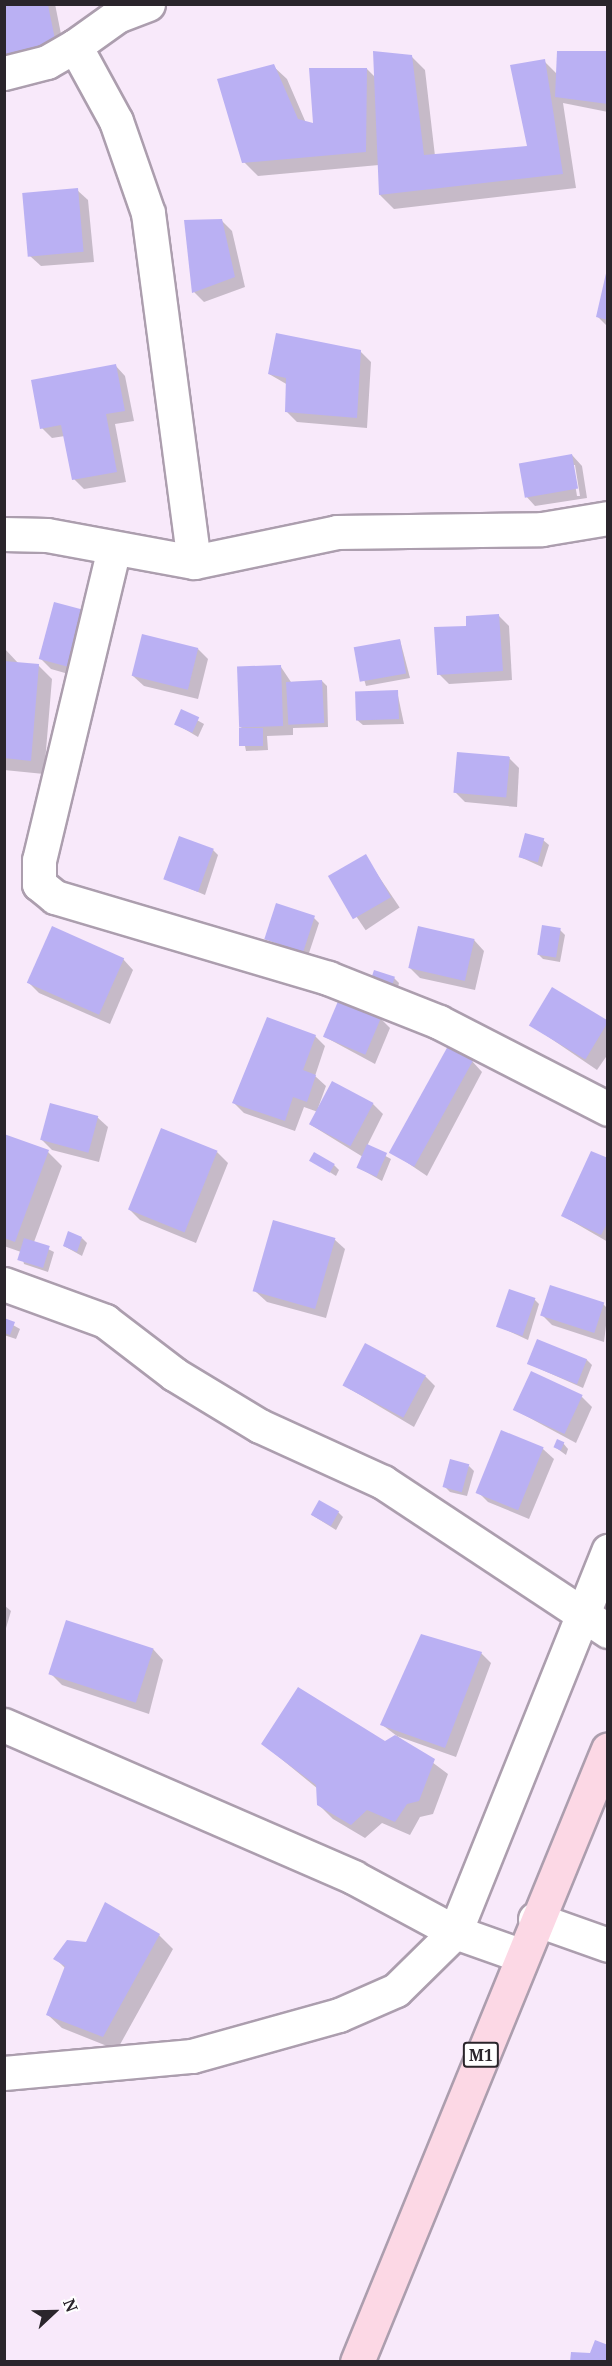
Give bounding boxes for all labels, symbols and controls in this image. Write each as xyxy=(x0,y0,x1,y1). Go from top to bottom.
road number: M1 xyxy=(462,2042,500,2068)
north arrow xyxy=(24,2282,84,2342)
text: N xyxy=(58,2295,83,2315)

